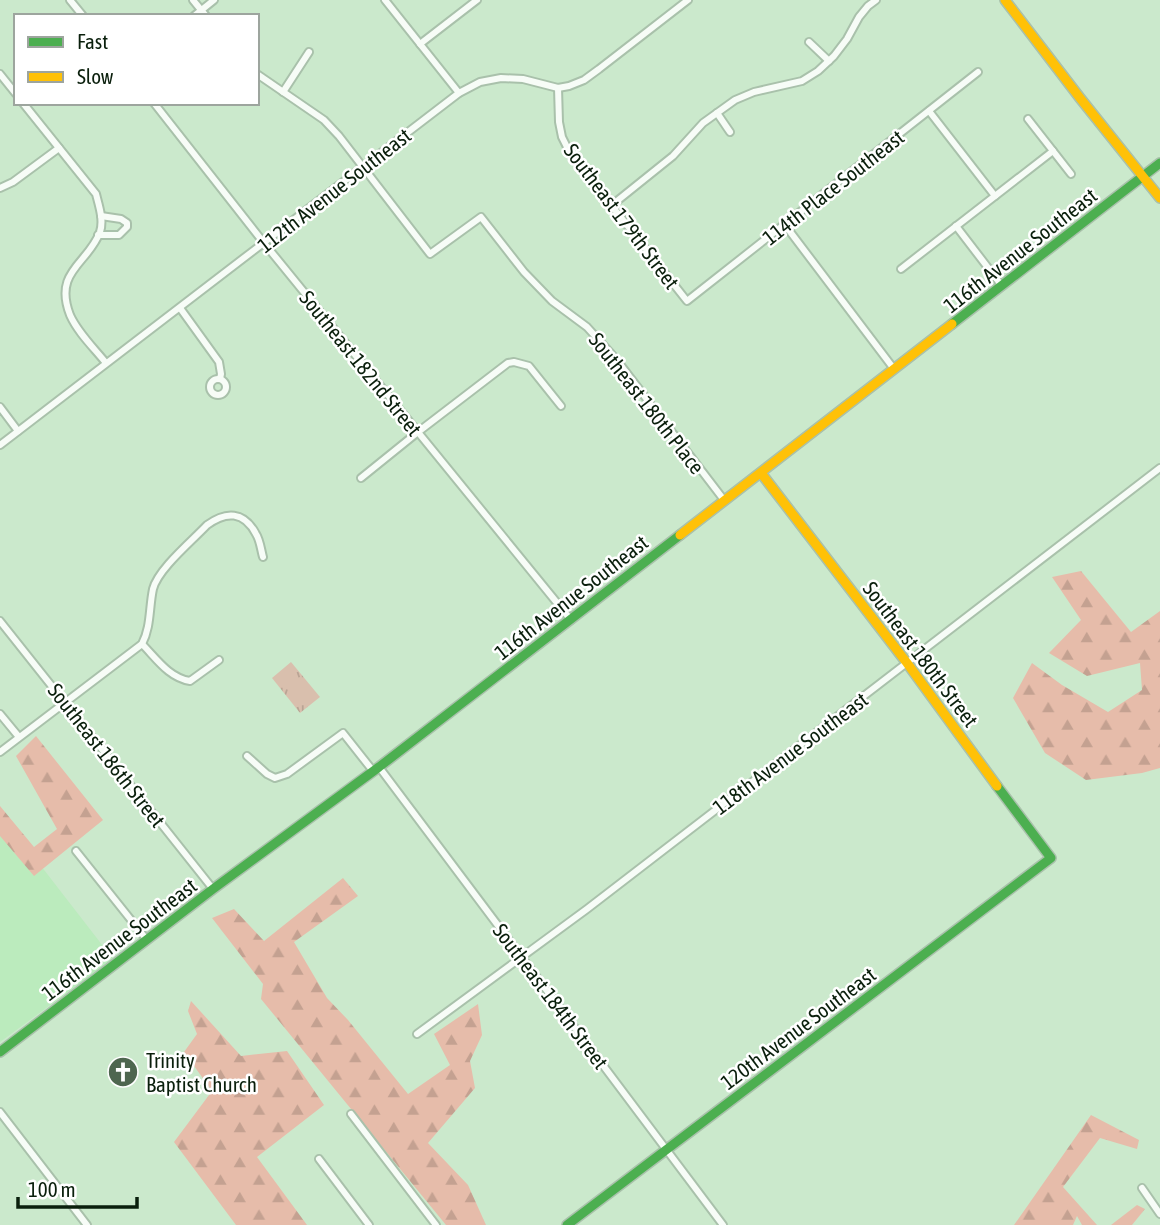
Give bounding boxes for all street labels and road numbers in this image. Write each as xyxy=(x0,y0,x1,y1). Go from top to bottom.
street label: 112th Avenue Southeast xyxy=(253,123,415,257)
street label: 114th Place Southeast xyxy=(758,124,908,250)
street label: Southeast 179th Street xyxy=(560,139,684,293)
street label: 116th Avenue Southeast xyxy=(939,183,1101,317)
street label: Southeast 182nd Street xyxy=(295,286,427,440)
street label: Southeast 180th Place xyxy=(584,328,710,478)
street label: 116th Avenue Southeast xyxy=(490,530,652,664)
street label: Southeast 180th Street xyxy=(859,577,983,731)
street label: Southeast 186th Street xyxy=(44,678,170,832)
street label: 118th Avenue Southeast xyxy=(708,687,872,819)
street label: 116th Avenue Southeast xyxy=(37,873,201,1005)
street label: Southeast 184th Street xyxy=(489,919,613,1073)
street label: 120th Avenue Southeast xyxy=(716,962,880,1094)

